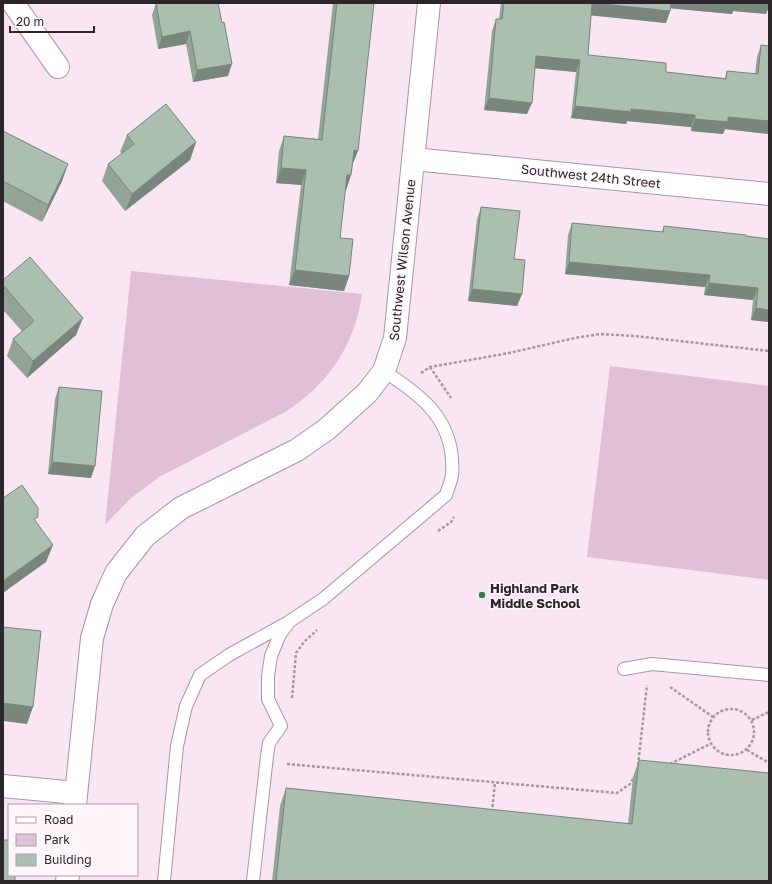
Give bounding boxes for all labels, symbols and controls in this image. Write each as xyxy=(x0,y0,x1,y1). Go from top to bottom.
scale bar xyxy=(10,8,94,34)
text: 20 m xyxy=(16,14,44,29)
street label: Southwest 24th Street xyxy=(520,161,662,191)
street label: Southwest Wilson Avenue xyxy=(386,178,418,342)
place label: Highland Park Middle School xyxy=(490,580,581,611)
marker: Highland Park Middle School xyxy=(477,590,487,600)
legend xyxy=(8,804,138,876)
text: Road xyxy=(44,812,73,827)
text: Park xyxy=(44,832,70,847)
text: Building xyxy=(44,852,92,867)

